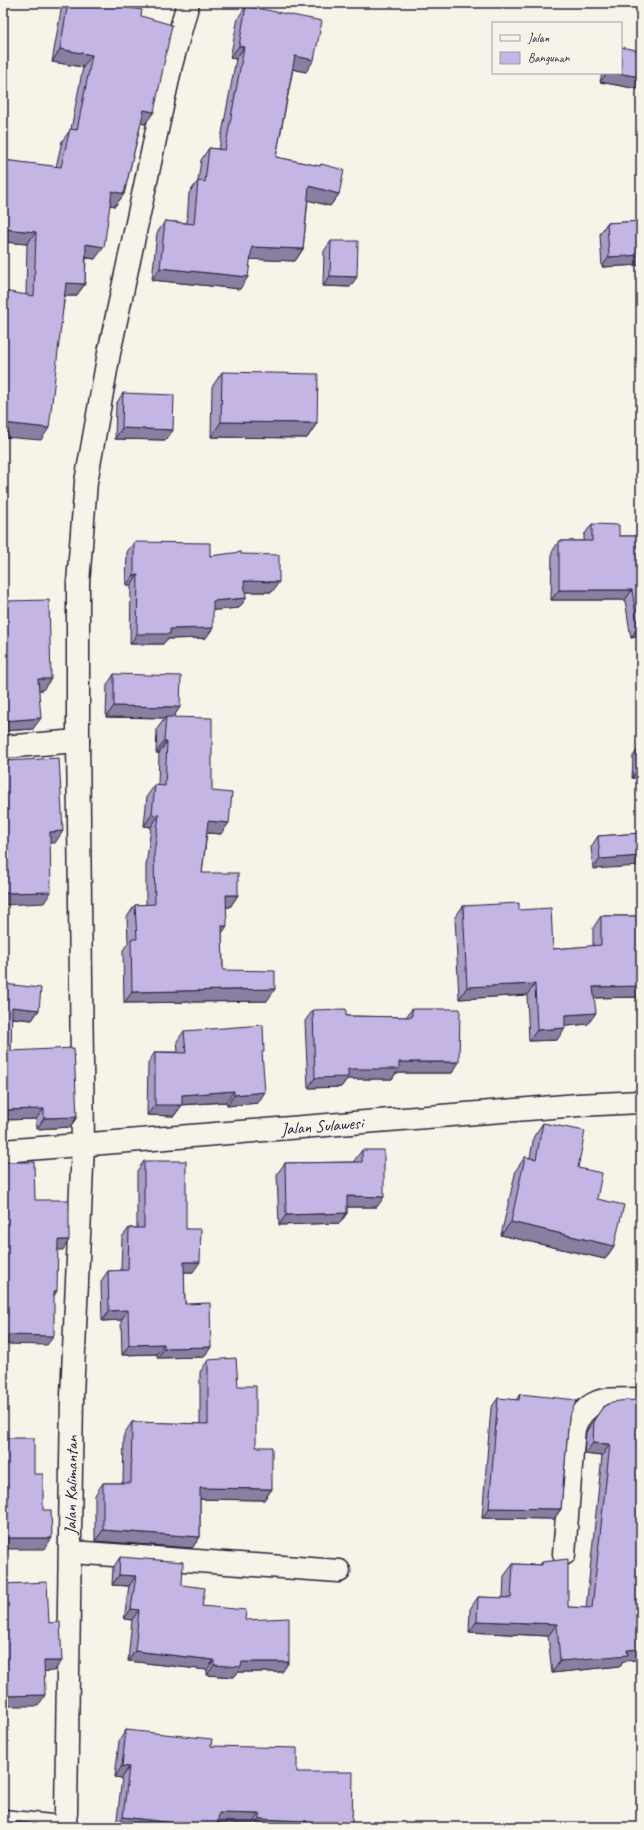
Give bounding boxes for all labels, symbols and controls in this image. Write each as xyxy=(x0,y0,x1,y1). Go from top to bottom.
legend xyxy=(492,22,622,74)
text: Jalan xyxy=(527,30,550,46)
text: Bangunan xyxy=(528,50,570,66)
street label: Jalan Sulawesi xyxy=(279,1112,367,1140)
street label: Jalan Kalimantan xyxy=(60,1434,82,1536)

